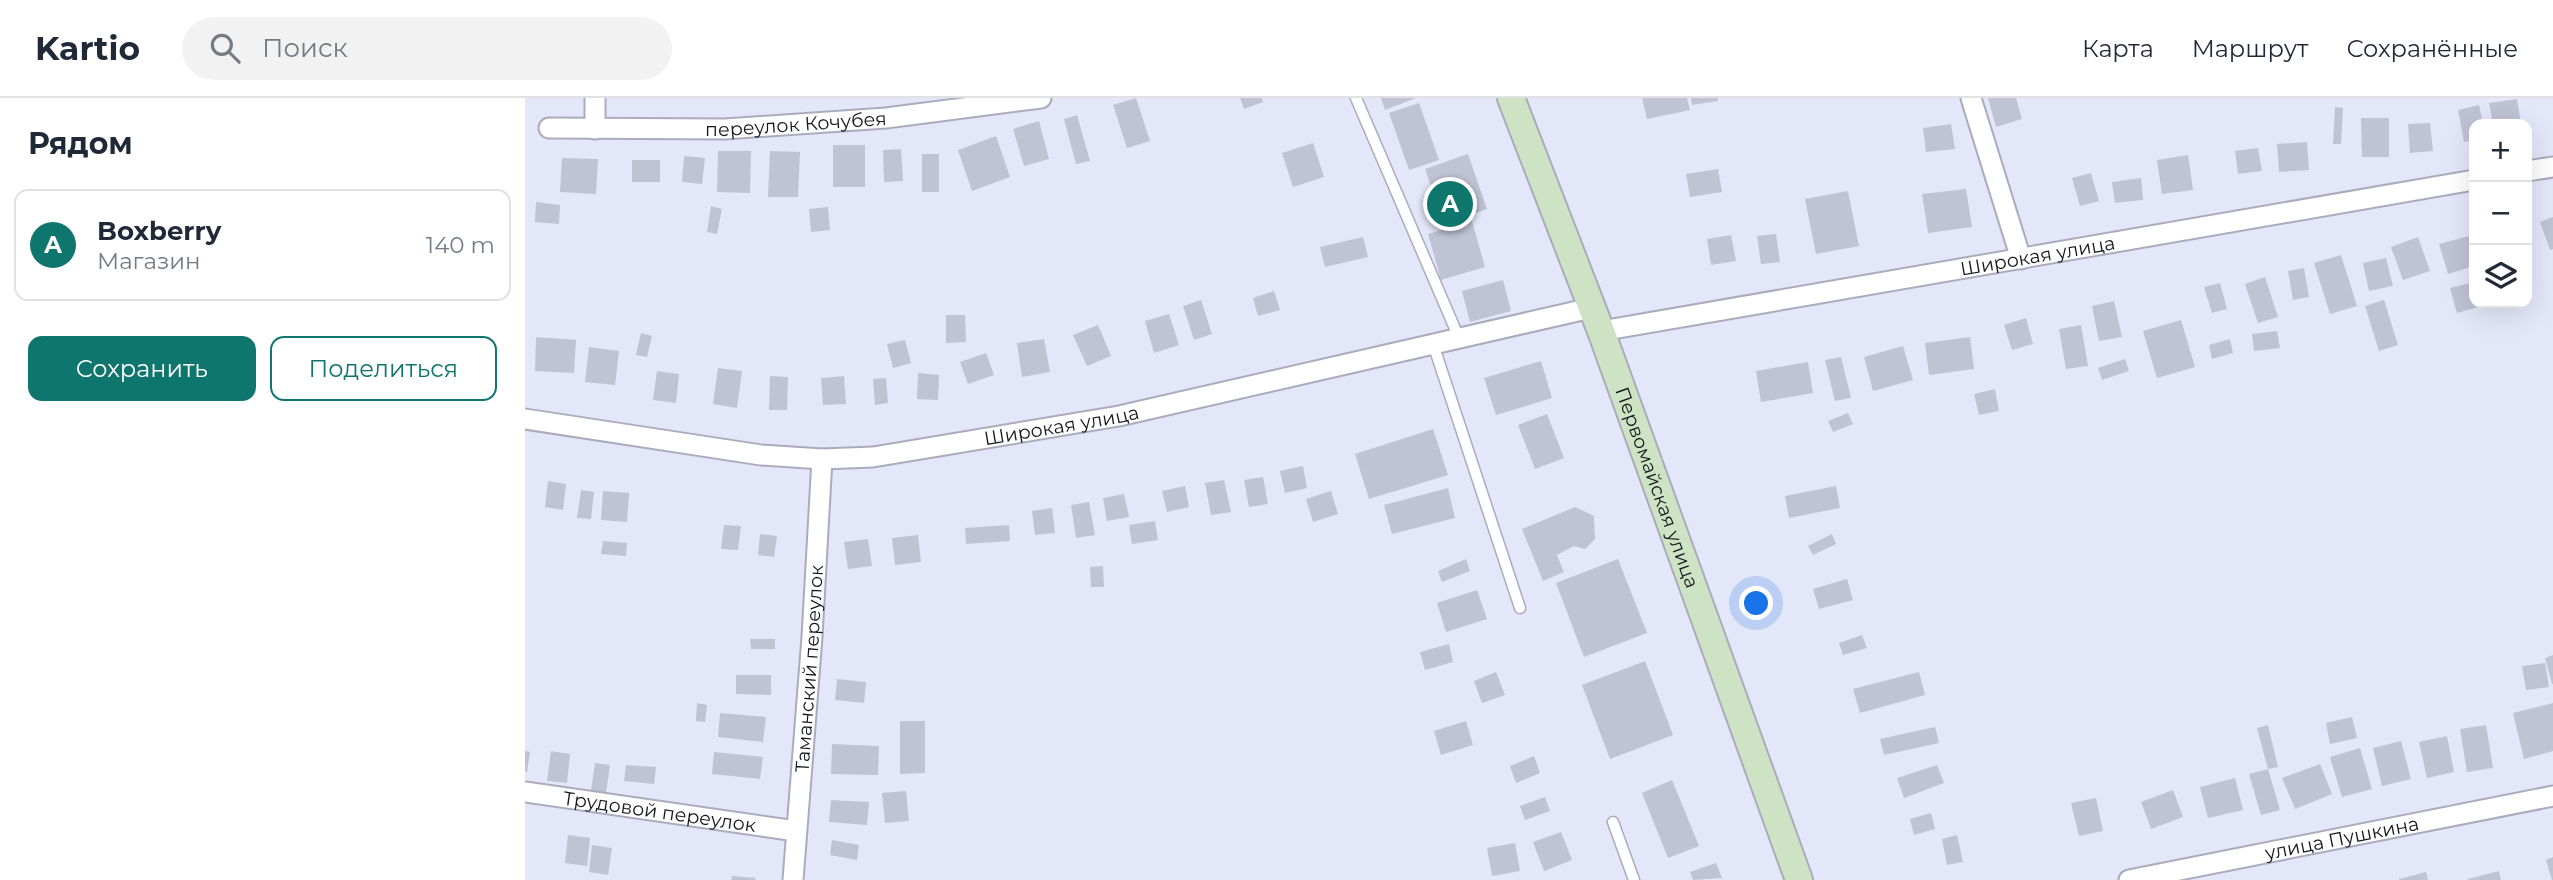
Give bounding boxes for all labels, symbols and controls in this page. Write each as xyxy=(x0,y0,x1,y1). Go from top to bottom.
search box xyxy=(182,17,672,80)
text: Kartio xyxy=(35,28,140,68)
icon: search xyxy=(206,29,244,67)
text: Поиск xyxy=(262,32,348,64)
text: Карта xyxy=(2082,34,2154,63)
text: Маршрут xyxy=(2192,34,2308,63)
text: Сохранённые xyxy=(2346,34,2518,63)
street label: переулок Кочубея xyxy=(705,106,887,141)
map controls xyxy=(2469,119,2532,308)
button: + xyxy=(2469,119,2532,182)
text: Рядом xyxy=(28,125,133,162)
pin: A xyxy=(1427,178,1473,230)
button: − xyxy=(2469,182,2532,245)
text: Boxberry xyxy=(97,215,221,247)
text: A xyxy=(44,231,62,259)
text: 140 m xyxy=(426,231,495,259)
street label: Широкая улица xyxy=(1958,231,2117,280)
button: layers xyxy=(2469,245,2532,308)
text: Магазин xyxy=(97,247,201,275)
button: Сохранить xyxy=(28,336,256,401)
button: Поделиться xyxy=(270,336,497,401)
street label: Первомайская улица xyxy=(1611,384,1704,591)
street label: Широкая улица xyxy=(982,400,1141,450)
street label: Таманский переулок xyxy=(790,564,828,773)
your location xyxy=(1739,586,1773,620)
street label: Трудовой переулок xyxy=(562,786,758,837)
street label: улица Пушкина xyxy=(2262,811,2421,864)

